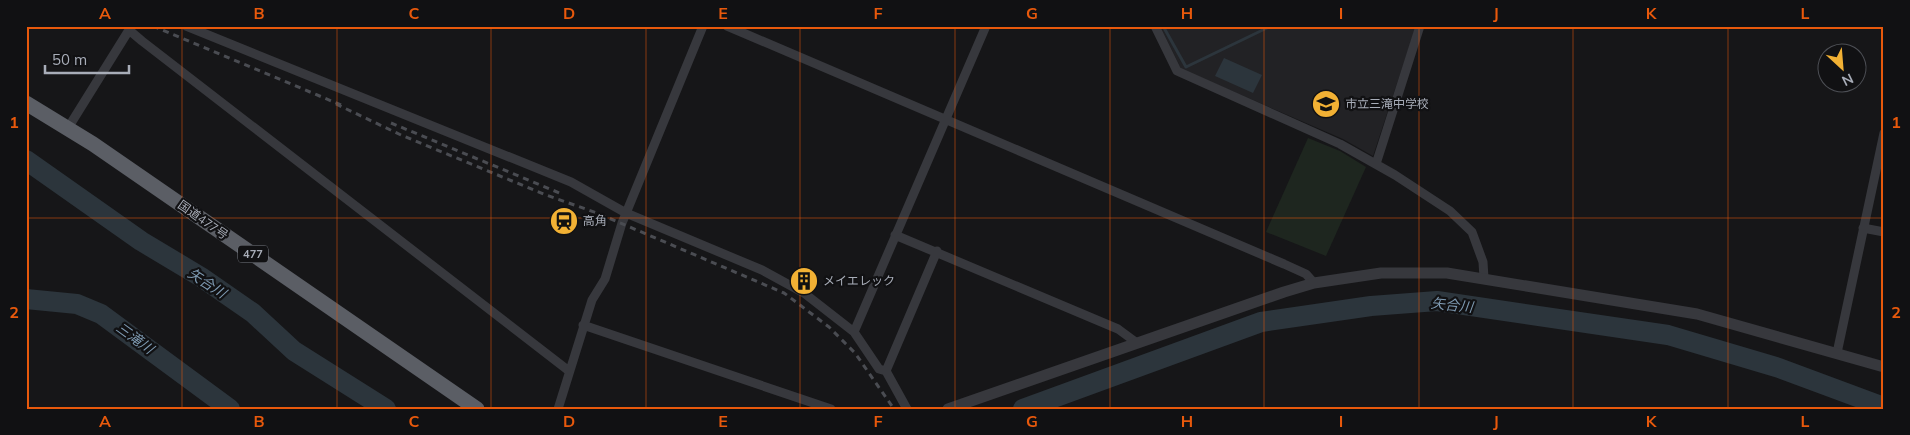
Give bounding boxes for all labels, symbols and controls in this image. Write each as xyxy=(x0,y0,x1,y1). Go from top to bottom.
text: A xyxy=(99,3,111,23)
text: B xyxy=(253,3,265,23)
text: C xyxy=(409,3,420,23)
text: D xyxy=(563,3,575,23)
text: E xyxy=(718,3,728,23)
text: F xyxy=(873,3,883,23)
text: G xyxy=(1026,3,1038,23)
text: H xyxy=(1181,3,1193,23)
text: I xyxy=(1339,3,1343,23)
text: J xyxy=(1493,3,1499,23)
text: K xyxy=(1646,3,1658,23)
text: L xyxy=(1801,3,1810,23)
scale bar xyxy=(45,42,129,74)
north arrow xyxy=(1818,42,1868,92)
text: 50 m xyxy=(52,50,87,69)
text: N xyxy=(1839,69,1856,90)
school or university icon: 市立三滝中学校 xyxy=(1311,89,1341,119)
place label: 市立三滝中学校 xyxy=(1345,96,1429,111)
text: 1 xyxy=(9,112,19,132)
text: 1 xyxy=(1891,112,1901,132)
street label: 国道477号 xyxy=(175,197,231,242)
station icon: 高角 xyxy=(549,206,579,236)
place label: 高角 xyxy=(583,213,607,228)
road number: 477 xyxy=(238,245,268,262)
water label: 矢合川 xyxy=(184,264,231,303)
building icon: メイエレック xyxy=(789,266,819,296)
place label: メイエレック xyxy=(823,273,895,288)
water label: 矢合川 xyxy=(1430,294,1476,316)
text: 2 xyxy=(9,302,19,322)
text: 2 xyxy=(1891,302,1901,322)
water label: 三滝川 xyxy=(113,318,159,359)
text: A xyxy=(99,411,111,431)
text: B xyxy=(253,411,265,431)
text: C xyxy=(409,411,420,431)
text: D xyxy=(563,411,575,431)
text: E xyxy=(718,411,728,431)
text: F xyxy=(873,411,883,431)
text: G xyxy=(1026,411,1038,431)
text: H xyxy=(1181,411,1193,431)
text: I xyxy=(1339,411,1343,431)
text: J xyxy=(1493,411,1499,431)
text: K xyxy=(1646,411,1658,431)
text: L xyxy=(1801,411,1810,431)

